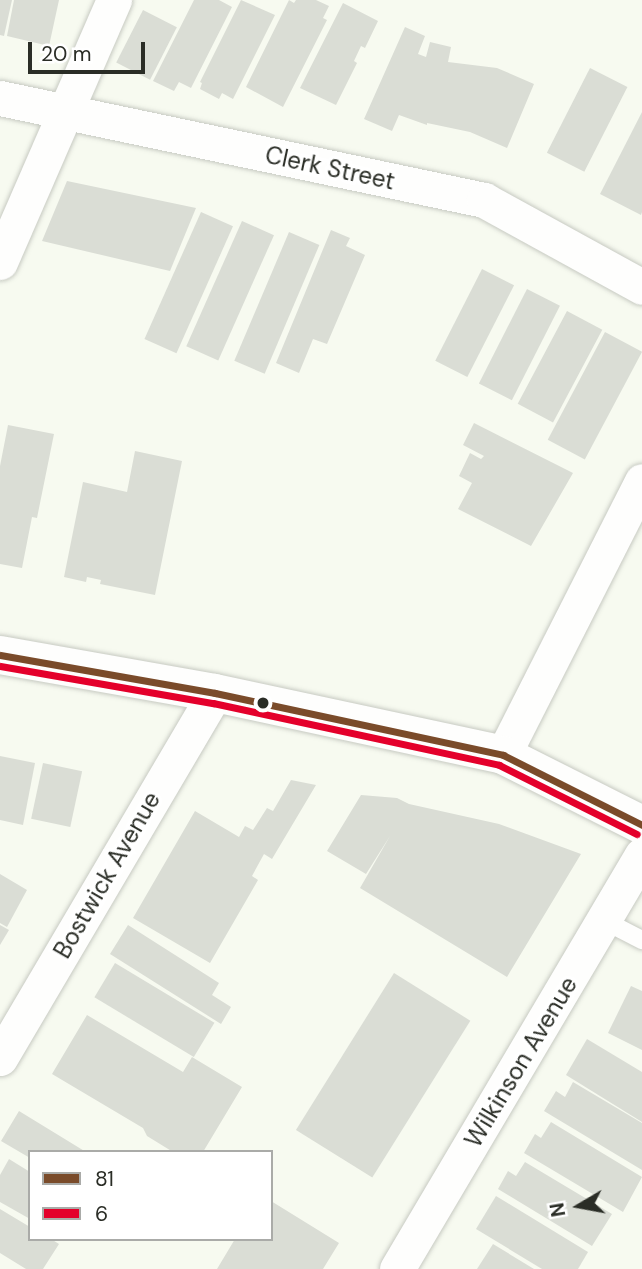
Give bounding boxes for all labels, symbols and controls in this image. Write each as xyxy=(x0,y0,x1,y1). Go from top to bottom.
scale bar xyxy=(32,28,149,72)
text: 20 m xyxy=(41,40,92,68)
street label: Clerk Street xyxy=(263,140,397,196)
unlabelled marker xyxy=(256,696,270,710)
street label: Bostwick Avenue xyxy=(48,787,166,963)
street label: Wilkinson Avenue xyxy=(459,971,583,1153)
legend xyxy=(28,1150,273,1241)
text: 81 xyxy=(95,1165,114,1193)
north arrow xyxy=(544,1171,614,1241)
text: 6 xyxy=(95,1200,108,1228)
text: N xyxy=(544,1201,571,1219)

